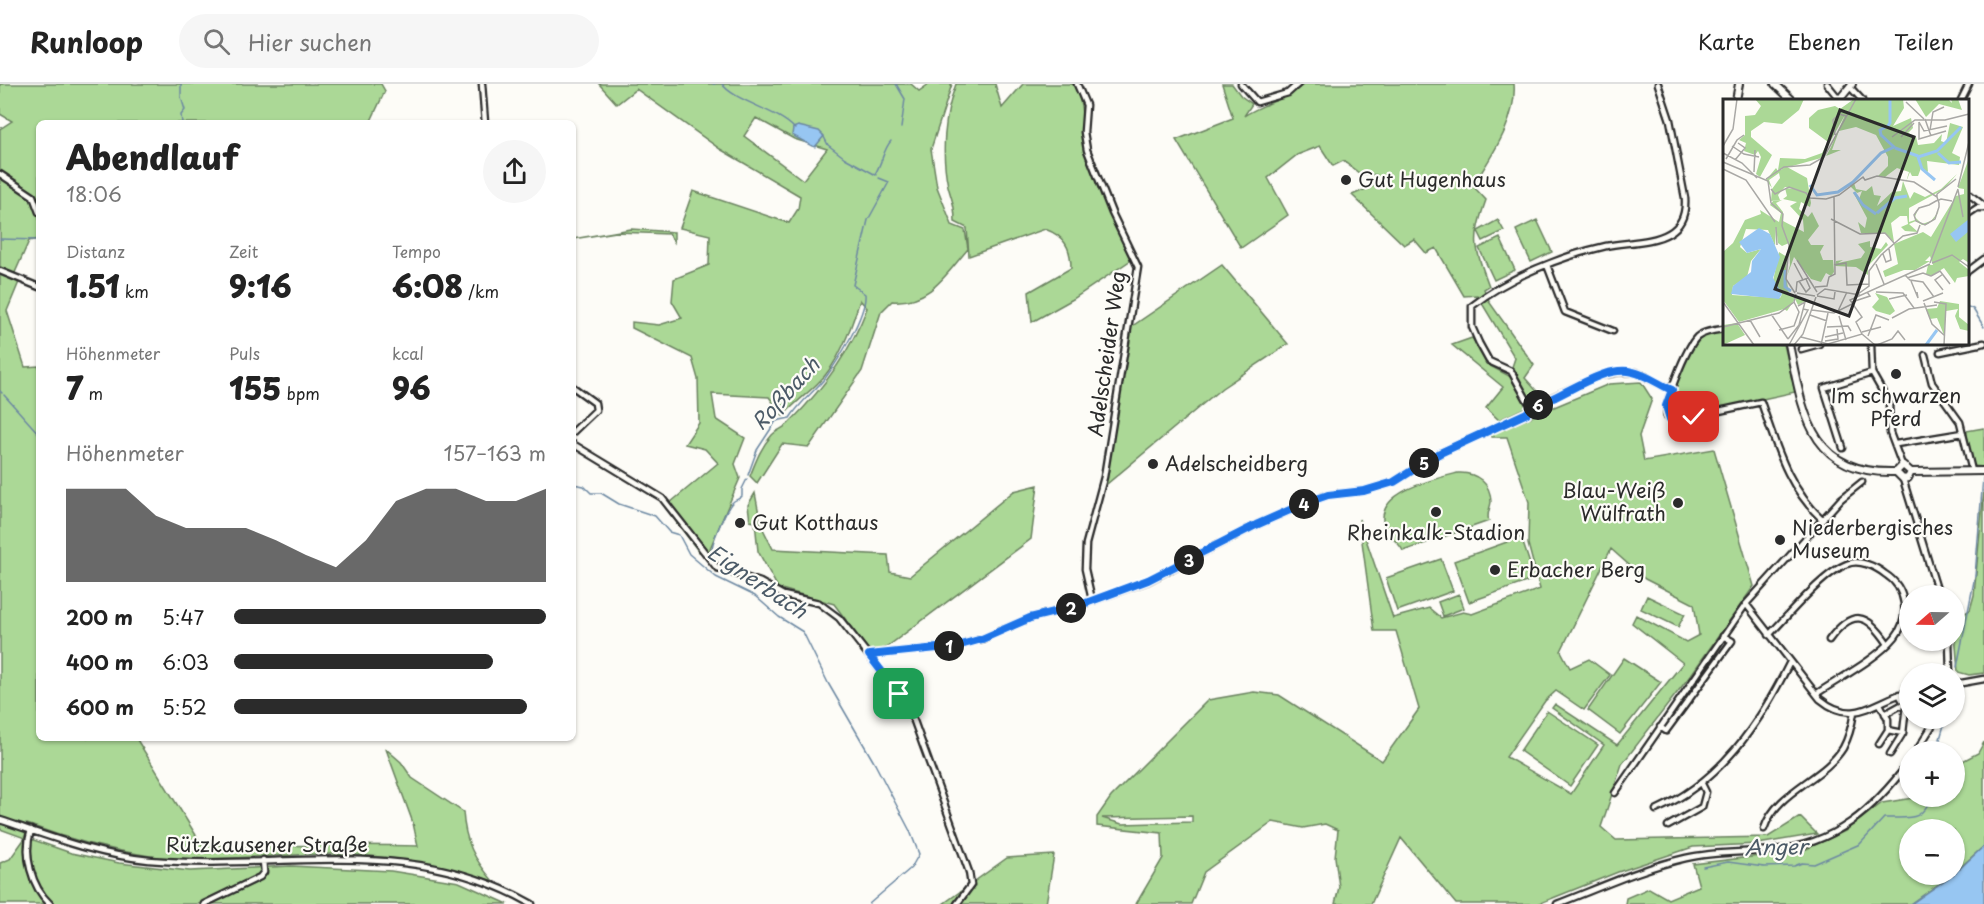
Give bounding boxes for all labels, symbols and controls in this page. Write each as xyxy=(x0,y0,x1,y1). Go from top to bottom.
search box xyxy=(179,14,599,68)
text: Runloop xyxy=(30,20,143,63)
icon: search xyxy=(200,25,233,58)
text: Hier suchen xyxy=(248,25,372,58)
text: Karte xyxy=(1698,25,1755,57)
text: Ebenen xyxy=(1788,25,1861,57)
text: Teilen xyxy=(1894,25,1954,57)
inset map xyxy=(1723,99,1969,345)
text: Abendlauf xyxy=(66,131,239,181)
button: share xyxy=(483,140,546,203)
place label: Gut Hugenhaus xyxy=(1358,164,1506,194)
marker: Gut Hugenhaus xyxy=(1339,173,1353,187)
text: 18:06 xyxy=(66,179,122,209)
text: Distanz xyxy=(66,239,125,263)
text: Zeit xyxy=(229,239,258,263)
text: Tempo xyxy=(392,239,441,263)
text: 1.51 xyxy=(66,263,120,308)
text: 9:16 xyxy=(229,263,292,308)
text: 6:08 xyxy=(392,263,463,308)
street label: Adelscheider Weg xyxy=(1080,269,1132,439)
text: km xyxy=(120,279,149,303)
text: /km xyxy=(463,279,499,303)
text: Höhenmeter xyxy=(66,341,160,365)
text: Puls xyxy=(229,341,260,365)
text: kcal xyxy=(392,341,424,365)
water label: Roßbach xyxy=(743,348,827,436)
text: 7 xyxy=(66,365,83,410)
text: 155 xyxy=(229,365,282,410)
text: 96 xyxy=(392,365,431,410)
marker: Im schwarzen Pferd xyxy=(1889,367,1903,381)
place label: Im schwarzen Pferd xyxy=(1831,380,1961,433)
text: m xyxy=(83,381,103,405)
text: bpm xyxy=(282,381,320,405)
pin: 6 xyxy=(1523,390,1553,420)
pin xyxy=(1668,391,1719,442)
text: 6 xyxy=(1532,393,1544,417)
icon: check xyxy=(1677,400,1710,433)
text: Höhenmeter xyxy=(66,438,184,468)
text: 157–163 m xyxy=(444,438,546,468)
place label: Adelscheidberg xyxy=(1165,448,1308,478)
pin: 5 xyxy=(1409,448,1439,478)
text: 5 xyxy=(1419,451,1429,475)
marker: Adelscheidberg xyxy=(1146,457,1160,471)
place label: Blau-Weiß Wülfrath xyxy=(1562,475,1666,528)
pin: 4 xyxy=(1289,489,1319,519)
text: 4 xyxy=(1299,492,1309,516)
marker: Blau-Weiß Wülfrath xyxy=(1671,496,1685,510)
marker: Rheinkalk-Stadion xyxy=(1429,505,1443,519)
place label: Gut Kotthaus xyxy=(752,507,878,537)
place label: Niederbergisches Museum xyxy=(1792,512,1953,565)
marker: Gut Kotthaus xyxy=(733,516,747,530)
place label: Rheinkalk-Stadion xyxy=(1347,517,1525,547)
marker: Niederbergisches Museum xyxy=(1773,533,1787,547)
water label: Eignerbach xyxy=(702,535,815,626)
pin: 3 xyxy=(1174,545,1204,575)
text: 3 xyxy=(1184,548,1194,572)
place label: Erbacher Berg xyxy=(1507,554,1645,584)
marker: Erbacher Berg xyxy=(1488,563,1502,577)
north arrow xyxy=(1899,585,1965,651)
map controls xyxy=(1899,585,1965,885)
pin: 2 xyxy=(1056,593,1086,623)
text: 2 xyxy=(1065,596,1077,620)
text: 200 m xyxy=(66,602,133,632)
text: 5:47 xyxy=(162,602,204,632)
pin: 1 xyxy=(934,631,964,661)
text: 1 xyxy=(945,634,953,658)
text: 400 m xyxy=(66,647,134,677)
text: 6:03 xyxy=(162,647,209,677)
button: layers xyxy=(1899,663,1965,729)
pin xyxy=(873,668,924,719)
icon: arrive xyxy=(882,677,915,710)
text: 600 m xyxy=(66,692,134,722)
text: 5:52 xyxy=(162,692,207,722)
button: + xyxy=(1899,741,1965,807)
button: − xyxy=(1899,819,1965,885)
street label: Rützkausener Straße xyxy=(166,829,368,859)
water label: Anger xyxy=(1744,829,1811,863)

